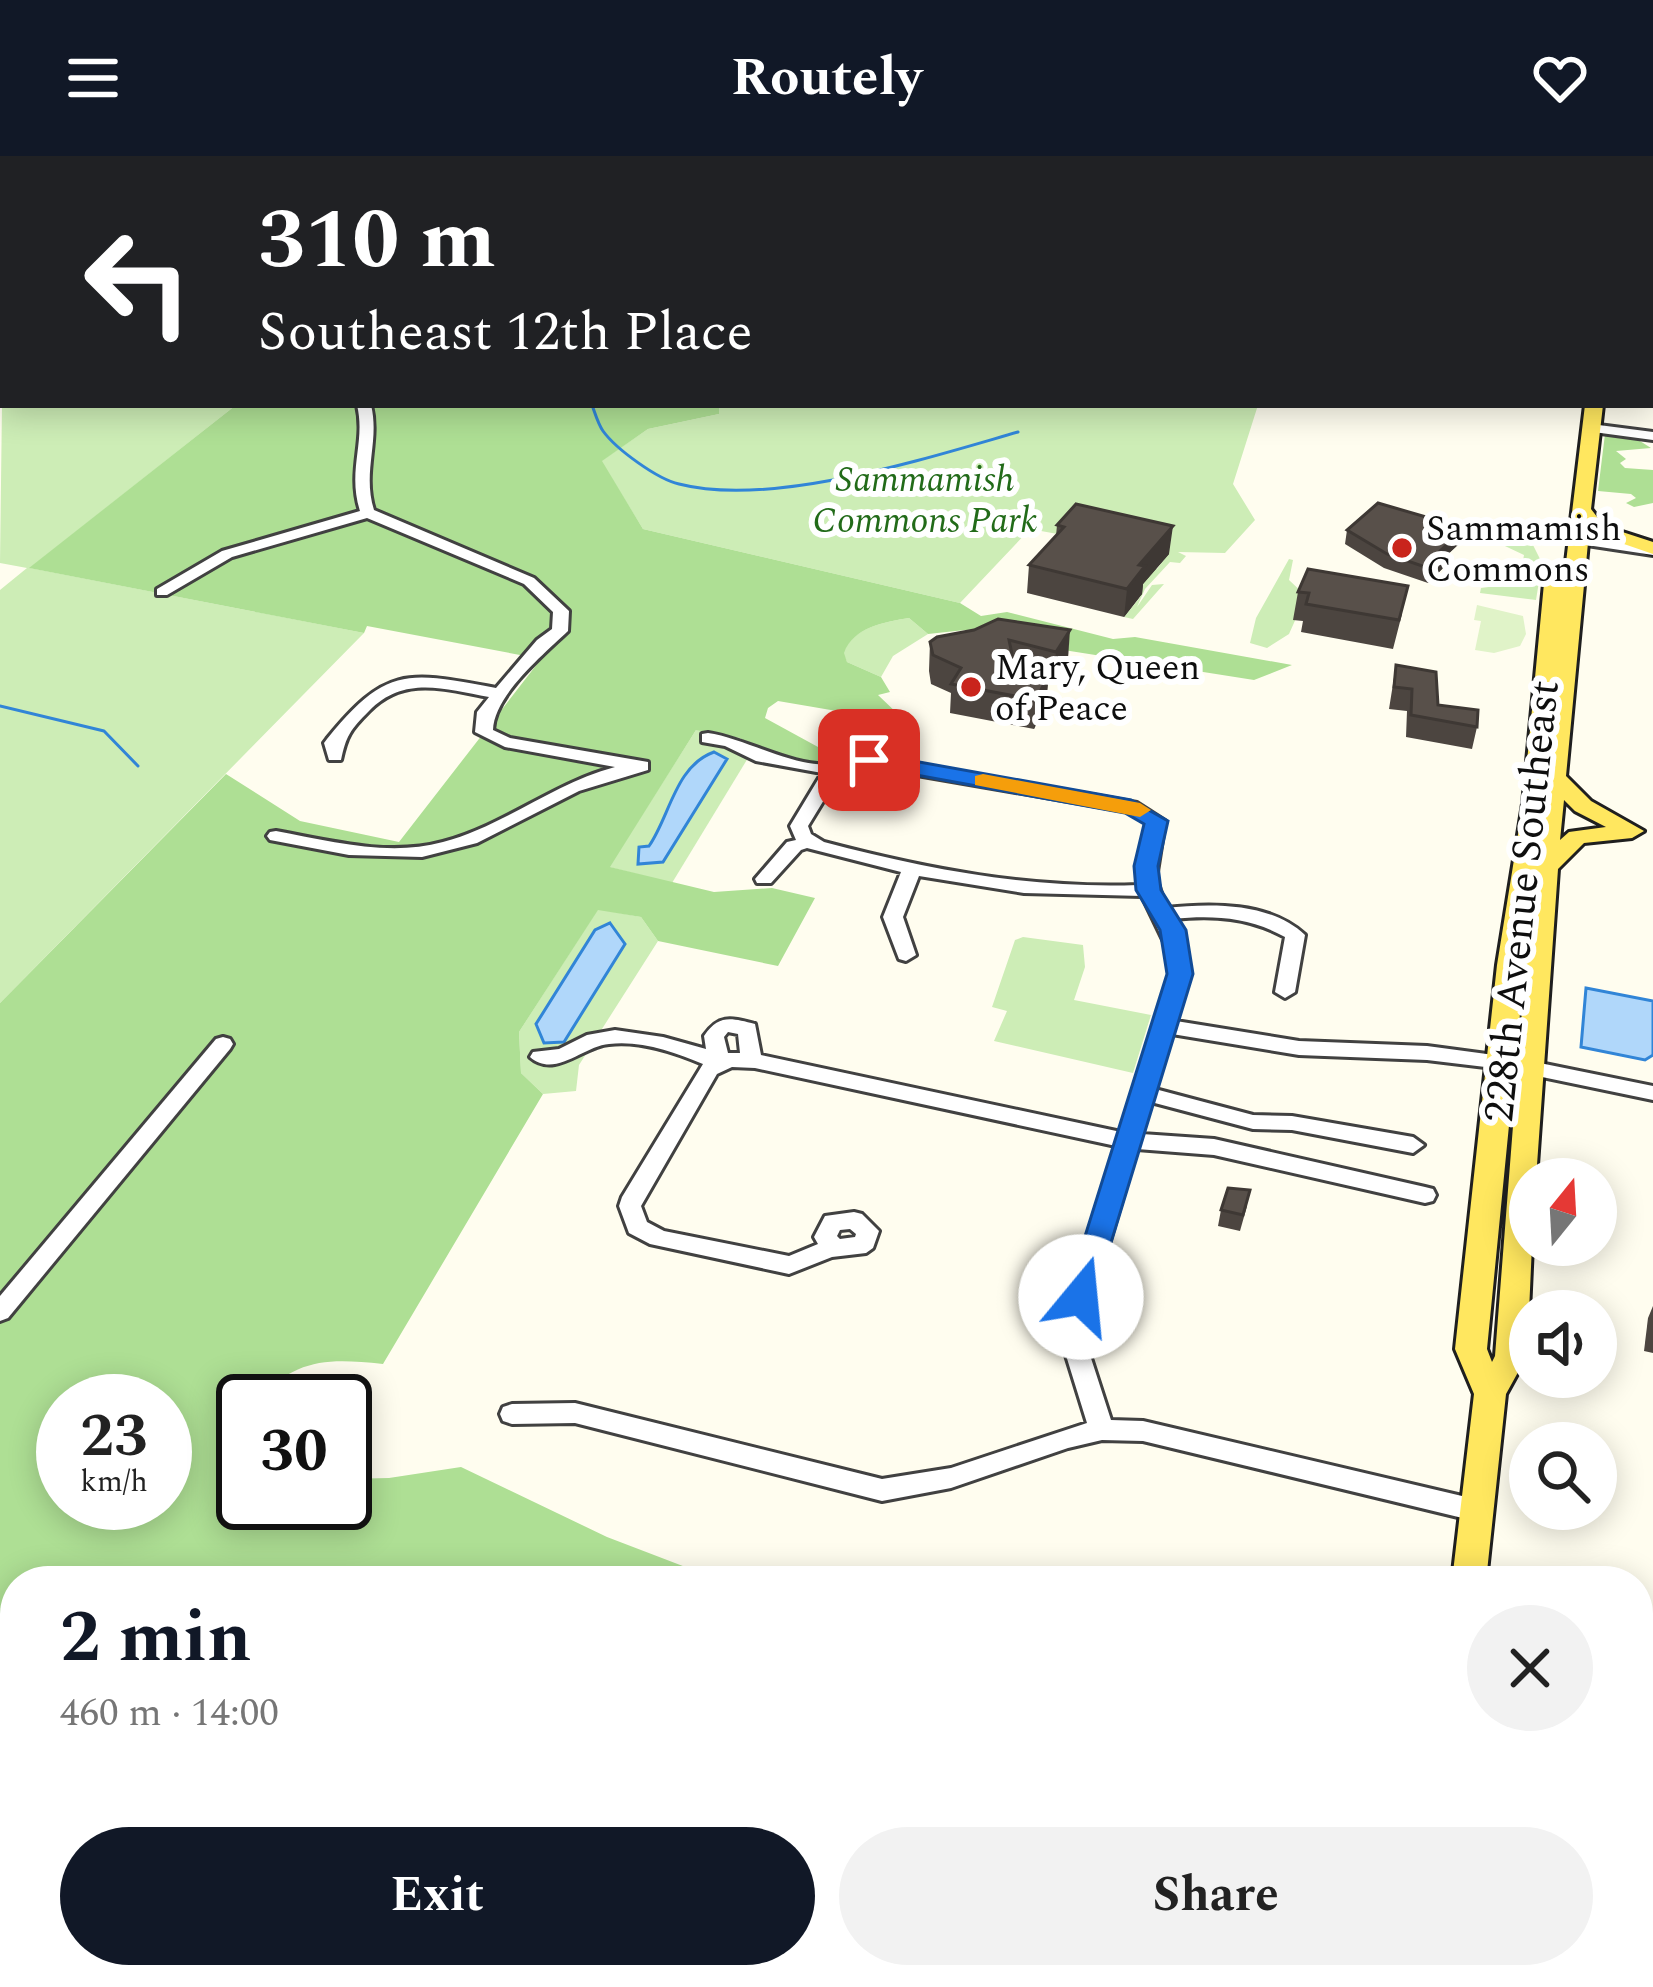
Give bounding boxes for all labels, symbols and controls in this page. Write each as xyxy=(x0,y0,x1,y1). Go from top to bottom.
text: Routely xyxy=(731,37,922,119)
icon: menu xyxy=(60,45,126,111)
icon: heart xyxy=(1527,45,1593,111)
text: 310 m xyxy=(258,177,496,305)
icon: left xyxy=(60,204,216,360)
text: Southeast 12th Place xyxy=(258,292,753,374)
park label: Sammamish Commons Park xyxy=(813,453,1038,549)
place label: Sammamish Commons xyxy=(1426,502,1621,598)
marker: Sammamish Commons xyxy=(1389,535,1415,561)
place label: Mary, Queen of Peace xyxy=(995,641,1200,737)
marker: Mary, Queen of Peace xyxy=(958,674,984,700)
street label: 228th Avenue Southeast xyxy=(1468,677,1577,1126)
pin xyxy=(818,709,920,811)
icon: arrive xyxy=(836,727,902,793)
north arrow xyxy=(1509,1158,1617,1266)
map controls xyxy=(1509,1158,1617,1530)
position arrow xyxy=(1018,1234,1144,1360)
button: sound xyxy=(1509,1290,1617,1398)
speed limit sign: 30 xyxy=(216,1374,372,1530)
text: 23 xyxy=(80,1391,148,1483)
button: search xyxy=(1509,1422,1617,1530)
text: km/h xyxy=(80,1459,148,1505)
text: 2 min xyxy=(60,1584,252,1693)
button: close xyxy=(1467,1605,1593,1731)
text: 460 m · 14:00 xyxy=(60,1684,279,1743)
button: Exit xyxy=(60,1827,815,1965)
button: Share xyxy=(839,1827,1593,1965)

